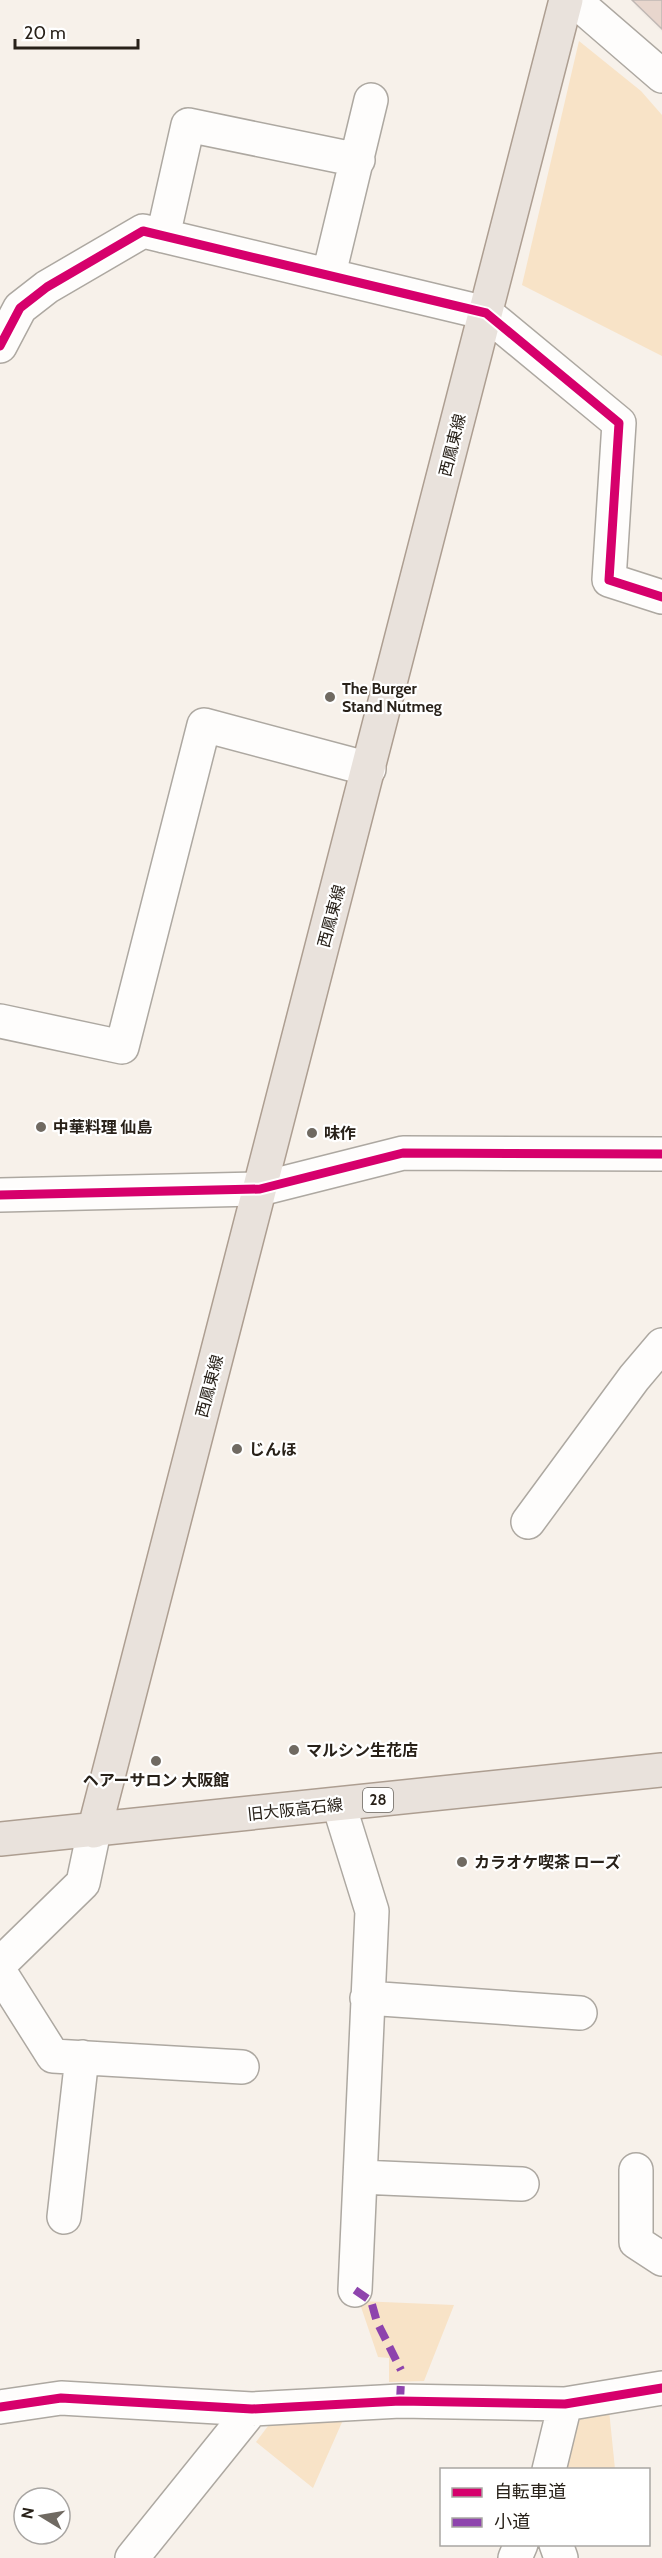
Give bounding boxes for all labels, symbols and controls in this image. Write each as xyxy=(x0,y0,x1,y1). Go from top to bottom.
scale bar xyxy=(15,12,138,50)
text: 20 m xyxy=(24,22,66,44)
street label: 西鳳東線 xyxy=(436,412,469,478)
place label: The Burger Stand Nutmeg xyxy=(342,679,442,716)
marker: The Burger Stand Nutmeg xyxy=(323,690,337,704)
street label: 西鳳東線 xyxy=(314,883,349,950)
place label: 中華料理 仙島 xyxy=(53,1118,153,1137)
marker: 中華料理 仙島 xyxy=(34,1120,48,1134)
place label: 味作 xyxy=(324,1124,356,1143)
marker: 味作 xyxy=(305,1126,319,1140)
street label: 西鳳東線 xyxy=(192,1353,227,1420)
place label: じんほ xyxy=(249,1440,297,1459)
marker: じんほ xyxy=(230,1442,244,1456)
place label: マルシン生花店 xyxy=(306,1741,418,1760)
marker: マルシン生花店 xyxy=(287,1743,301,1757)
marker: ヘアーサロン 大阪館 xyxy=(149,1754,163,1768)
place label: ヘアーサロン 大阪館 xyxy=(83,1771,229,1790)
road number: 28 xyxy=(363,1788,393,1812)
street label: 旧大阪高石線 xyxy=(246,1795,344,1824)
place label: カラオケ喫茶 ローズ xyxy=(474,1853,621,1872)
marker: カラオケ喫茶 ローズ xyxy=(455,1855,469,1869)
legend xyxy=(440,2468,650,2546)
text: 自転車道 xyxy=(494,2481,566,2503)
north arrow xyxy=(12,2486,72,2546)
text: N xyxy=(17,2506,38,2521)
text: 小道 xyxy=(494,2511,530,2533)

